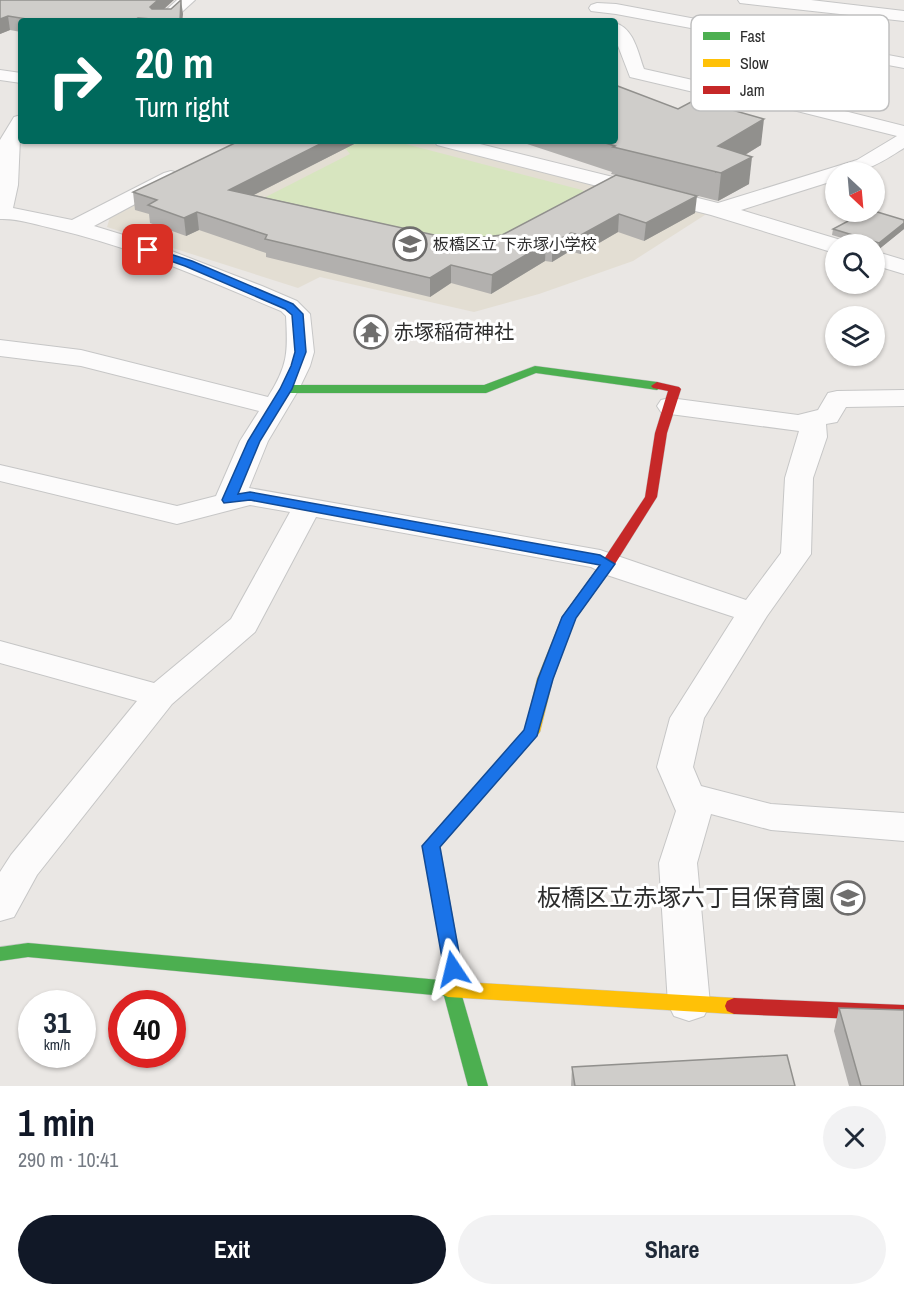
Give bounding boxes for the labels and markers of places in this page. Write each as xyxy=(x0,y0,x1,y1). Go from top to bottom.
pin xyxy=(122,224,173,275)
school or university icon: 板橋区立 下赤塚小学校 xyxy=(392,226,428,262)
place label: 板橋区立 下赤塚小学校 xyxy=(433,233,597,255)
temple icon: 赤塚稲荷神社 xyxy=(353,314,389,350)
place label: 赤塚稲荷神社 xyxy=(394,318,514,345)
school or university icon: 板橋区立赤塚六丁目保育園 xyxy=(830,880,866,916)
place label: 板橋区立赤塚六丁目保育園 xyxy=(537,881,825,913)

